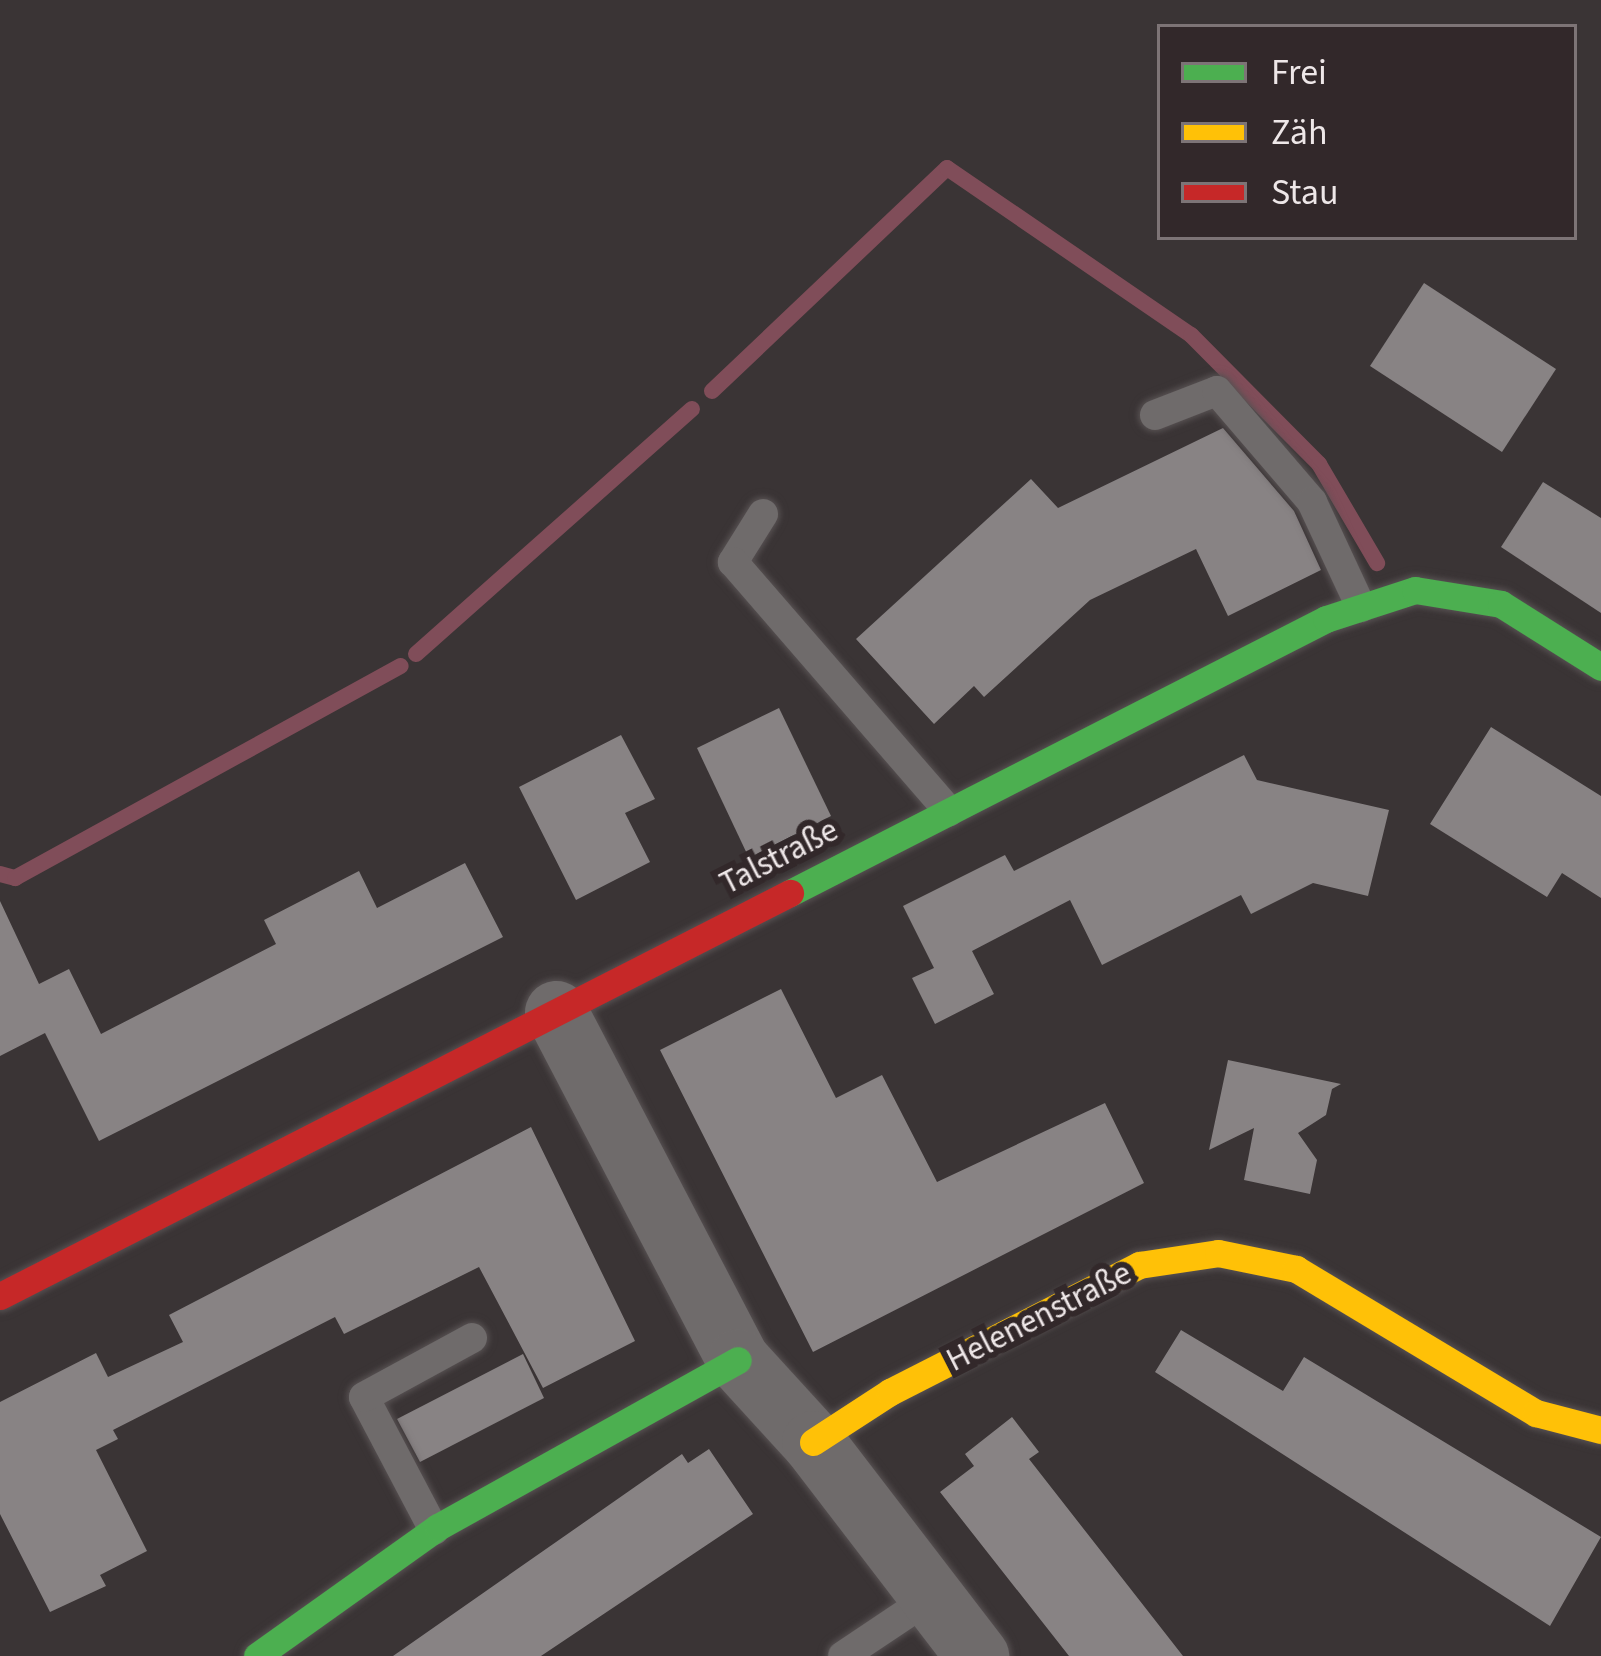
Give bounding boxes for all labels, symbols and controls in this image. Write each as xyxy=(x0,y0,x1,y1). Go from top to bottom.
legend xyxy=(1157,24,1577,240)
text: Frei xyxy=(1271,47,1327,98)
text: Zäh xyxy=(1271,107,1328,158)
text: Stau xyxy=(1271,167,1339,218)
street label: Talstraße xyxy=(713,810,845,904)
street label: Helenenstraße xyxy=(940,1253,1138,1381)

